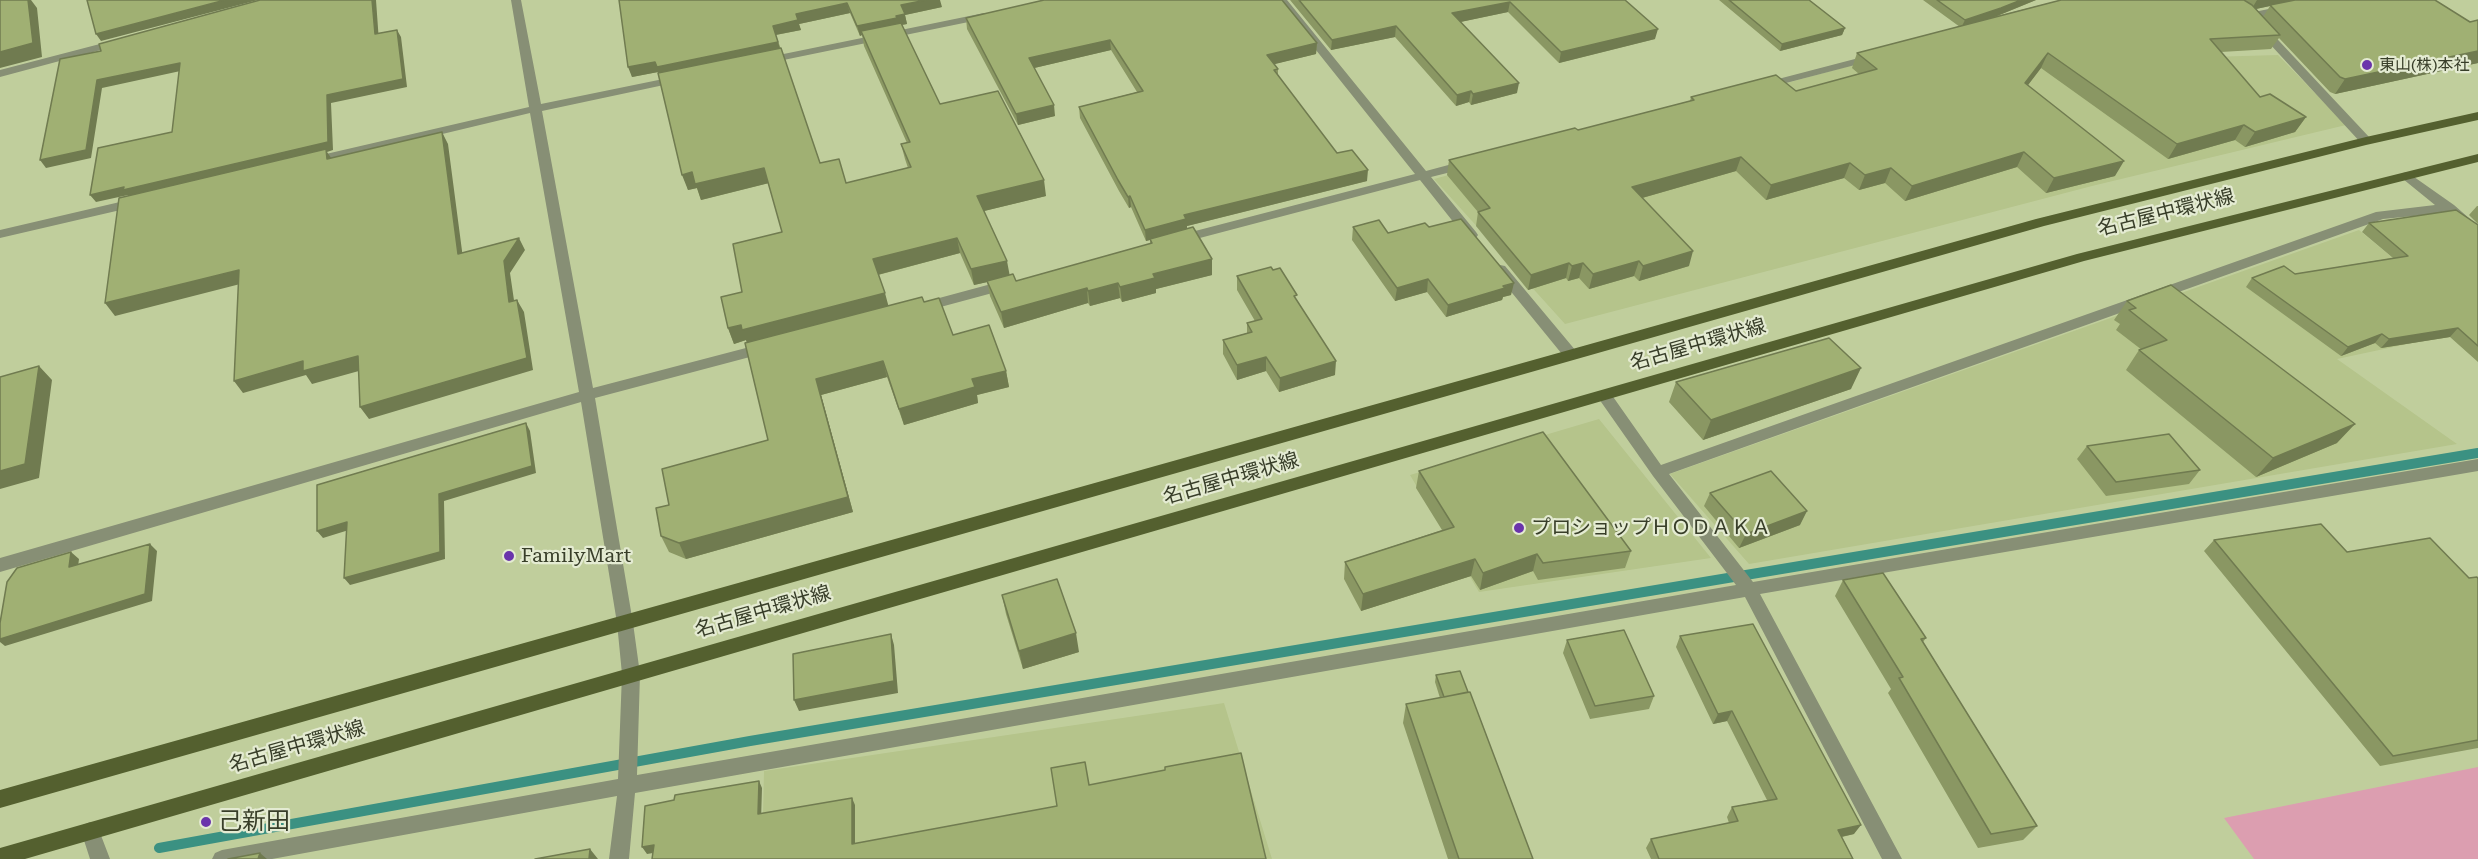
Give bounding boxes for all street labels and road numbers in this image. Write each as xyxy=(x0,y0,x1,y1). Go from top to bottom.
street label: 名古屋中環状線 xyxy=(2095,184,2237,242)
street label: 名古屋中環状線 xyxy=(1627,314,1769,376)
street label: 名古屋中環状線 xyxy=(1160,448,1302,510)
street label: 名古屋中環状線 xyxy=(692,581,834,643)
street label: 名古屋中環状線 xyxy=(226,716,368,778)

